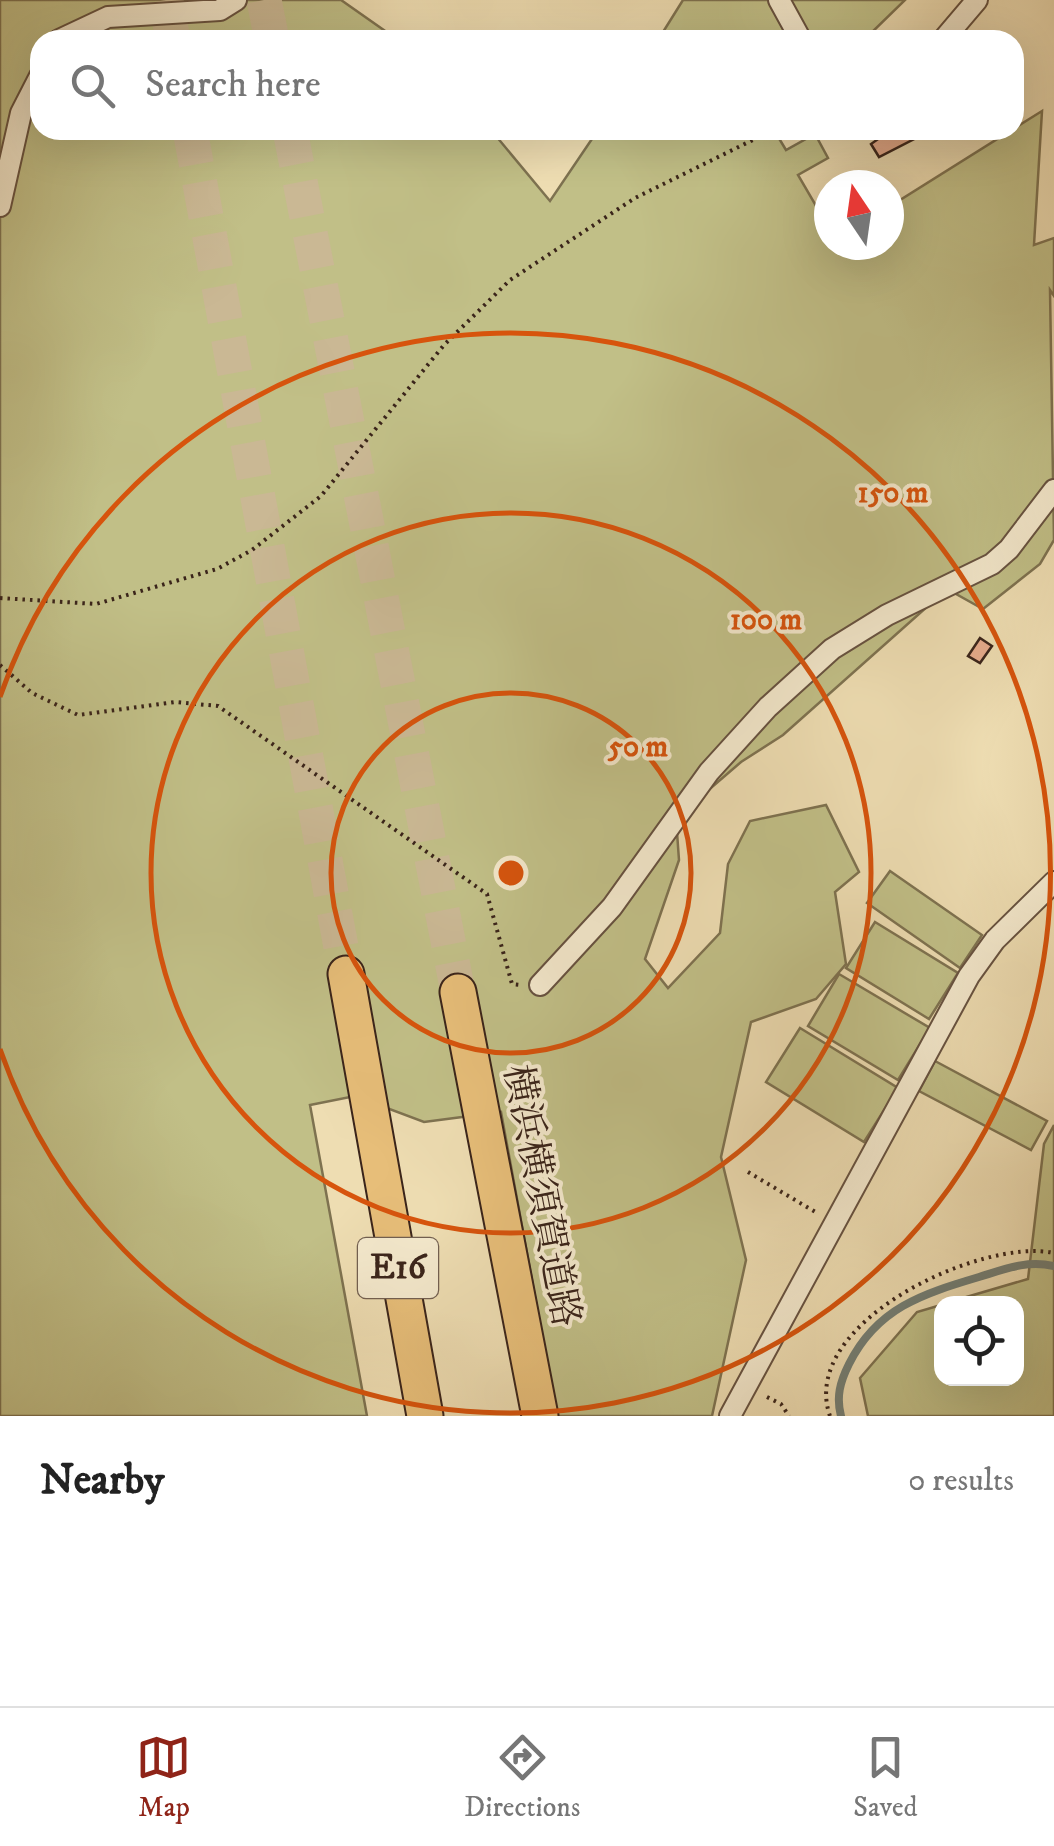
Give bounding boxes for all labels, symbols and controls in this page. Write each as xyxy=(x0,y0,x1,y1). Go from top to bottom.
search box xyxy=(30,30,1024,140)
icon: search xyxy=(65,58,120,113)
text: Search here xyxy=(145,61,321,109)
north arrow xyxy=(814,170,904,260)
text: 150 m xyxy=(858,475,929,512)
text: 100 m xyxy=(730,602,803,639)
text: 50 m xyxy=(607,729,668,766)
centre of rings xyxy=(493,855,529,891)
street label: 横浜横須賀道路 xyxy=(492,1061,590,1331)
road number: E16 xyxy=(358,1238,438,1298)
map controls xyxy=(934,1296,1024,1386)
button: locate xyxy=(934,1296,1024,1386)
text: Nearby xyxy=(40,1455,164,1507)
text: 0 results xyxy=(908,1461,1014,1501)
tab: Map xyxy=(136,1730,191,1825)
tab: Directions xyxy=(464,1730,580,1825)
tab: Saved xyxy=(853,1730,918,1825)

